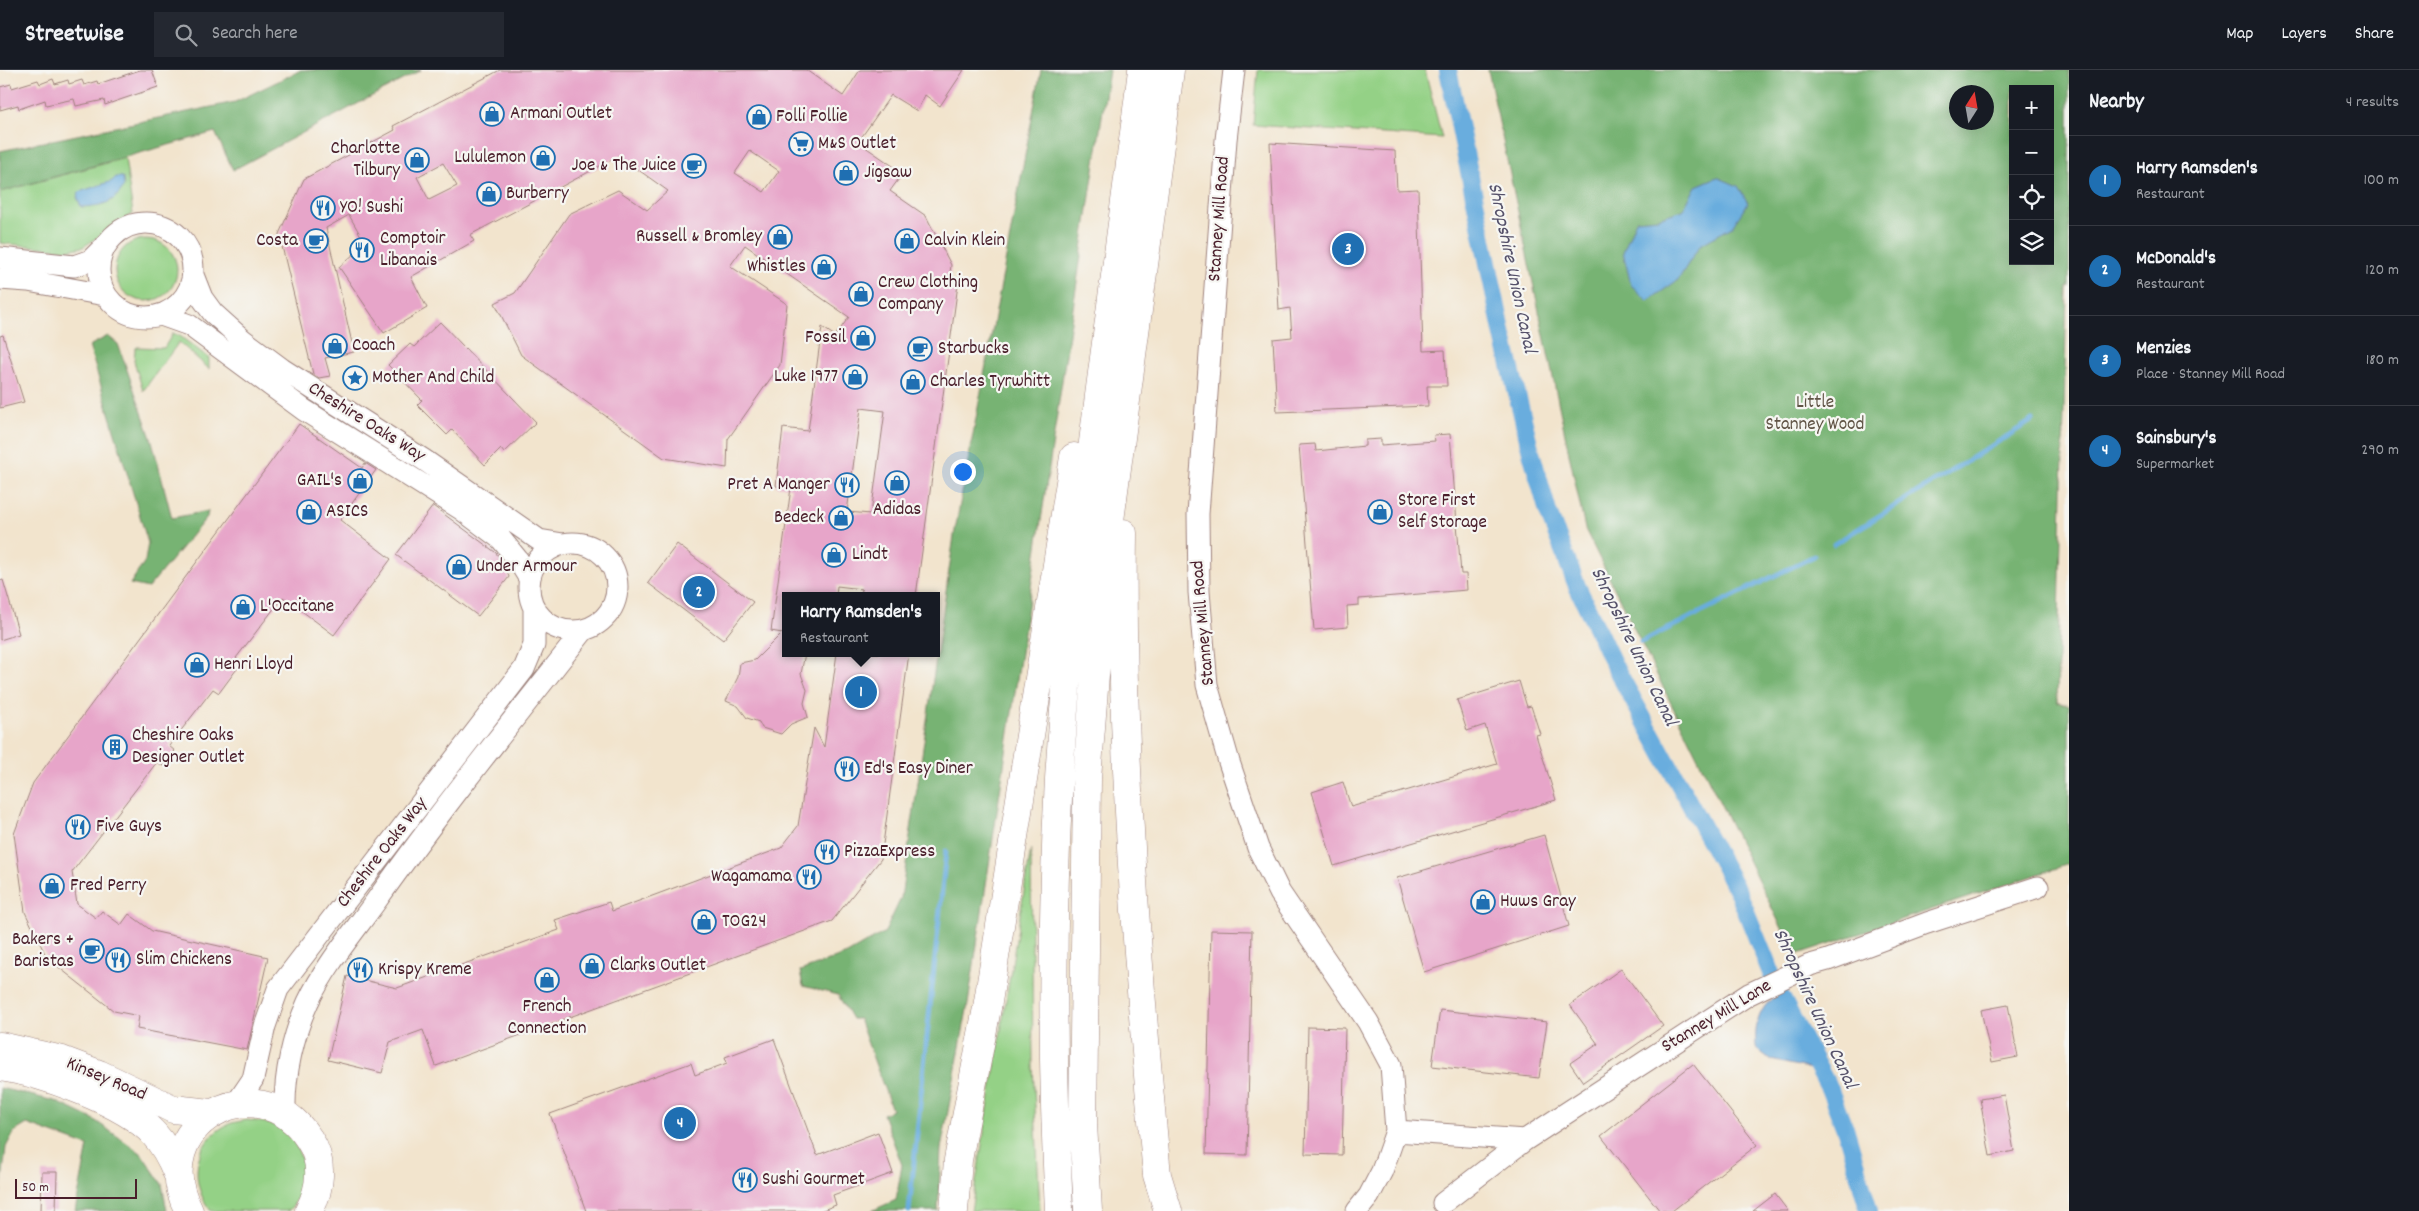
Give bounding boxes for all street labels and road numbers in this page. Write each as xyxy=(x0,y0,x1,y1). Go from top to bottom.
street label: Stanney Mill Road xyxy=(1202,155,1238,283)
street label: Cheshire Oaks Way xyxy=(302,376,430,470)
street label: Stanney Mill Road xyxy=(1185,559,1223,687)
street label: Cheshire Oaks Way xyxy=(331,792,435,914)
street label: Stanney Mill Lane xyxy=(1657,973,1777,1061)
street label: Kinsey Road xyxy=(62,1051,150,1109)

